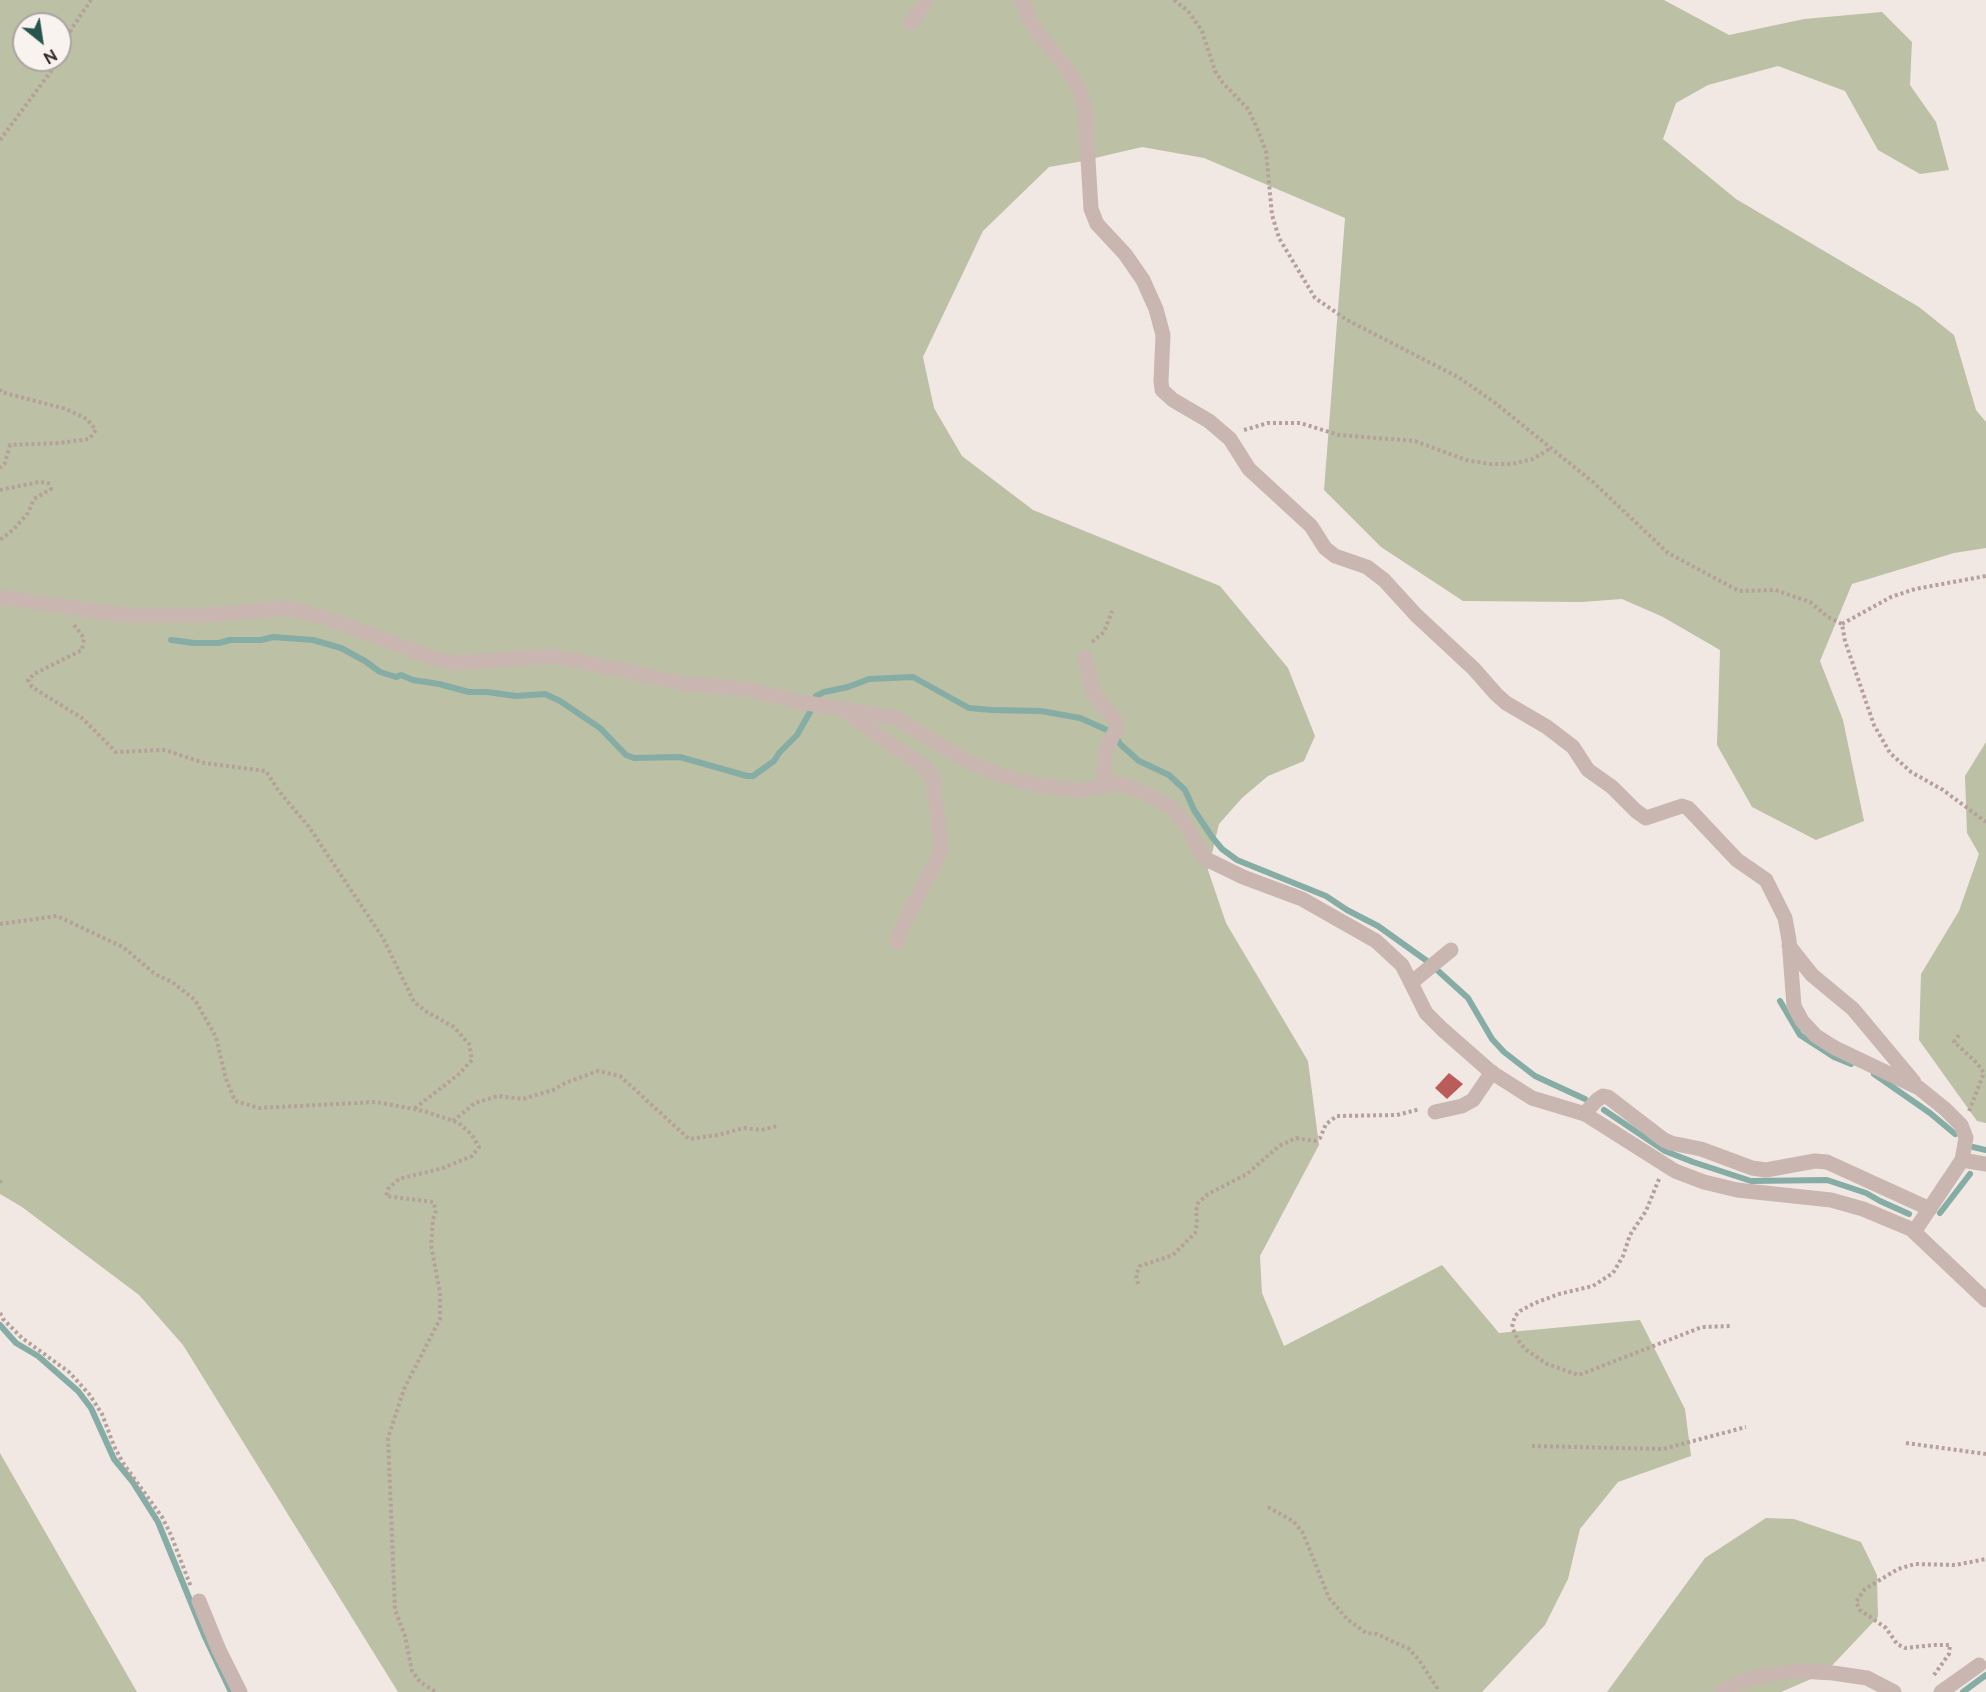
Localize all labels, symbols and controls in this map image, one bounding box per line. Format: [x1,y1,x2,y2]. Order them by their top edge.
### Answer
north arrow [12,12,72,72]
text: N [40,45,60,68]

